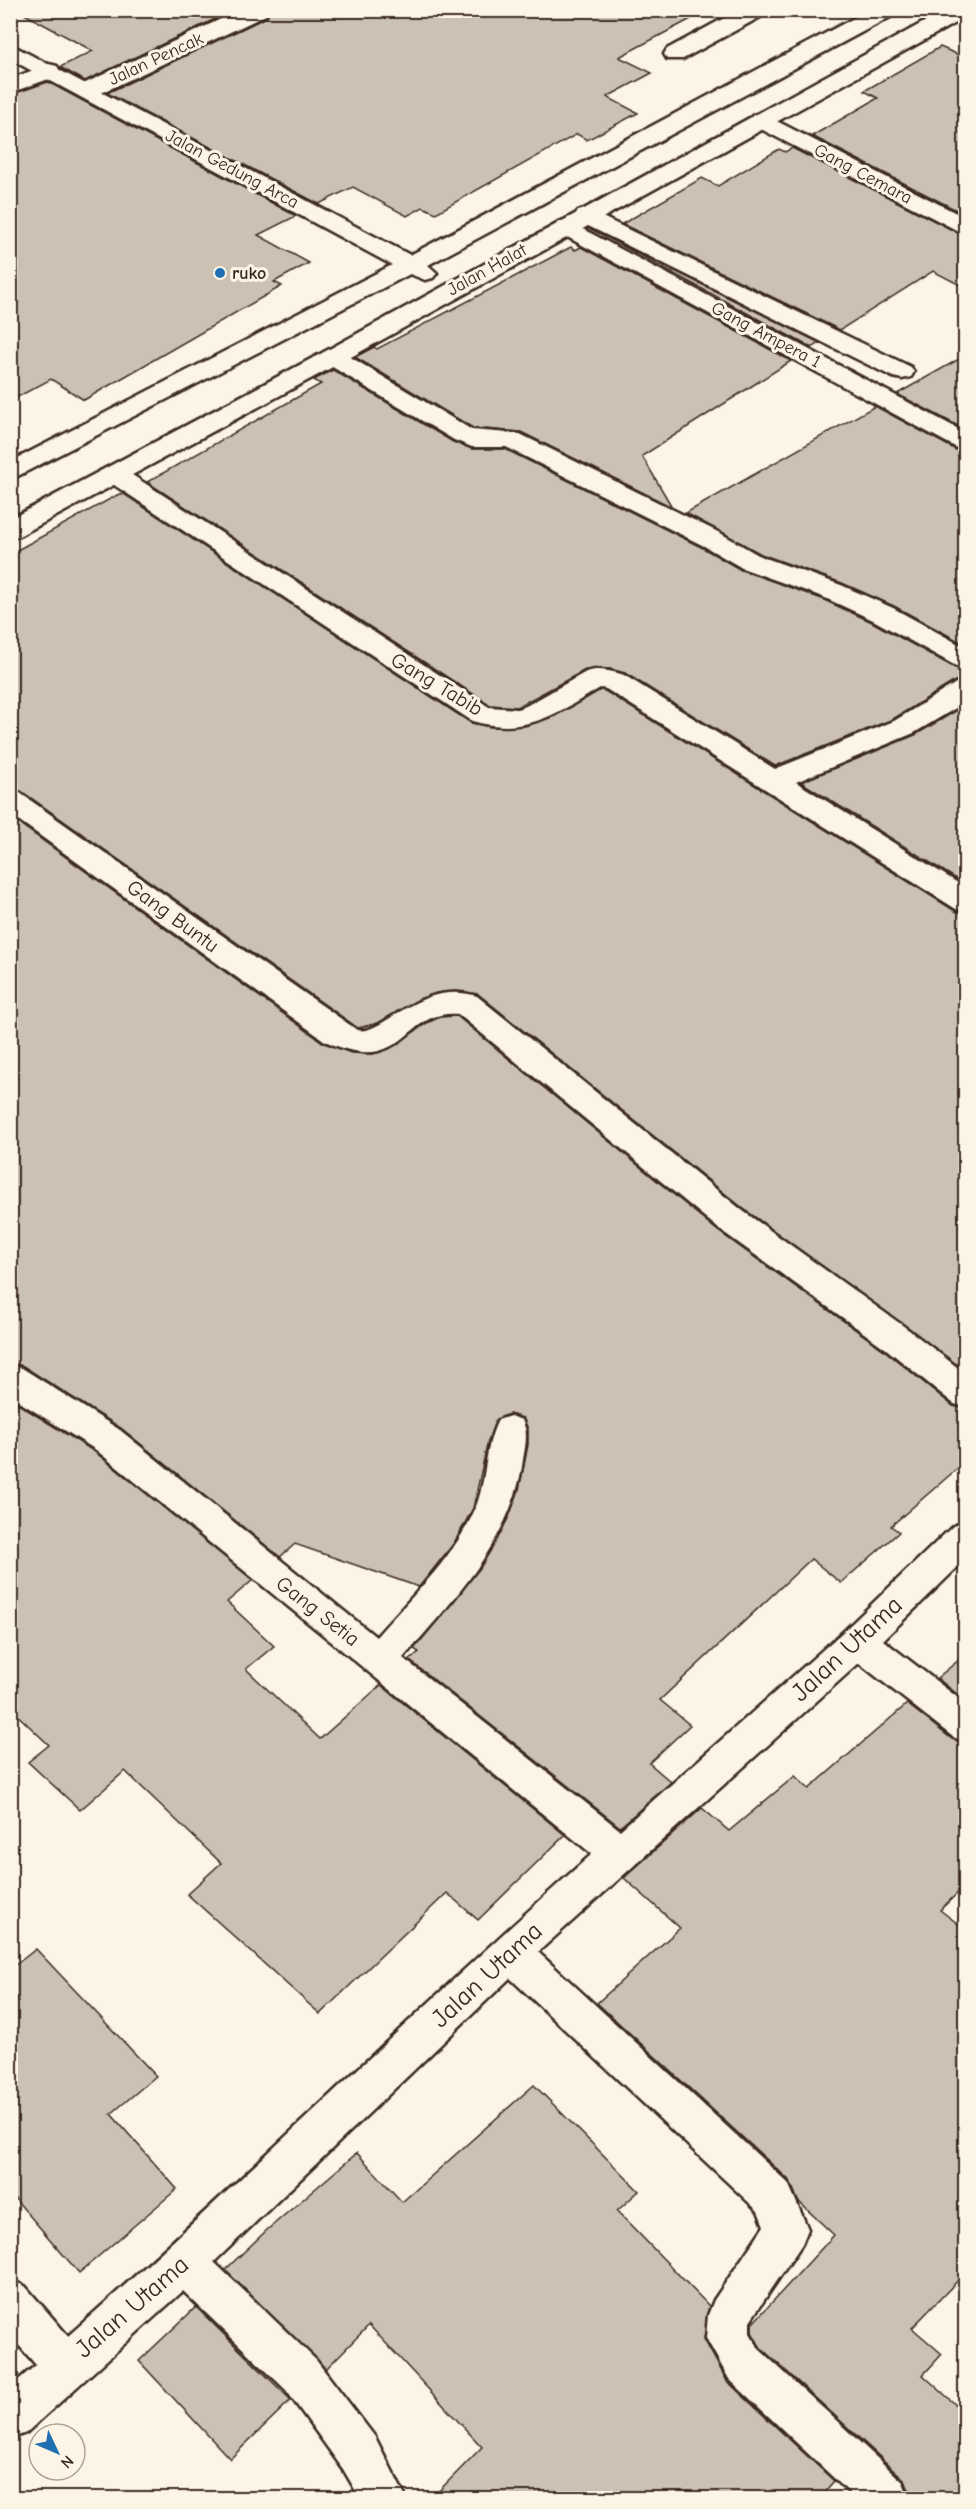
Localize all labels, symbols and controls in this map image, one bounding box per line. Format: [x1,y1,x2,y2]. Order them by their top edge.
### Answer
street label: Jalan Pencak [105,28,207,90]
street label: Jalan Gedung Arca [162,125,302,213]
street label: Gang Cemara [810,139,916,209]
street label: Jalan Halat [444,239,531,300]
place label: ruko [232,263,266,284]
marker: ruko [213,266,227,280]
street label: Gang Ampera 1 [708,297,824,373]
street label: Gang Tabib [387,647,487,721]
street label: Gang Buntu [122,875,224,957]
street label: Gang Setia [271,1571,365,1651]
street label: Jalan Utama [785,1590,909,1708]
street label: Jalan Utama [425,1916,549,2034]
street label: Jalan Utama [69,2250,195,2364]
north arrow [27,2422,87,2482]
text: N [57,2452,77,2472]

